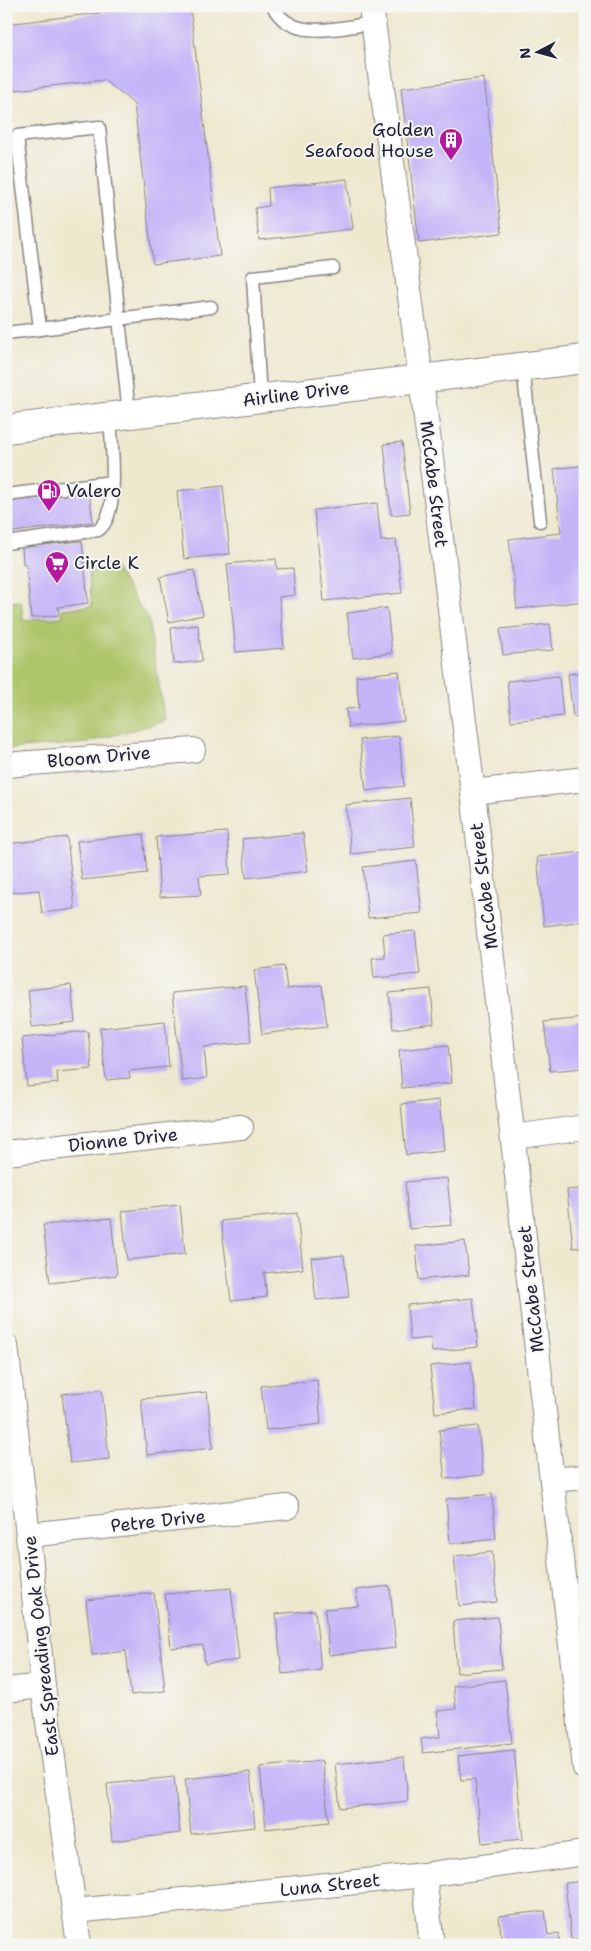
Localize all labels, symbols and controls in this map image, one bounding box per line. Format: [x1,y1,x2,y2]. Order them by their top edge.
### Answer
north arrow [514,28,564,78]
text: N [516,47,535,60]
place label: Golden Seafood House [305,118,434,163]
building icon: Golden Seafood House [438,127,464,161]
street label: Airline Drive [241,376,351,412]
street label: McCabe Street [414,419,454,549]
fuel station icon: Valero [36,478,62,512]
place label: Valero [66,479,121,503]
supermarket icon: Circle K [44,550,70,584]
place label: Circle K [74,551,140,575]
street label: Bloom Drive [46,741,152,773]
street label: McCabe Street [464,821,504,951]
street label: Dionne Drive [67,1122,179,1158]
street label: McCabe Street [512,1224,550,1354]
street label: Petre Drive [109,1504,207,1538]
street label: East Spreading Oak Drive [17,1535,65,1757]
street label: Luna Street [279,1868,381,1902]

